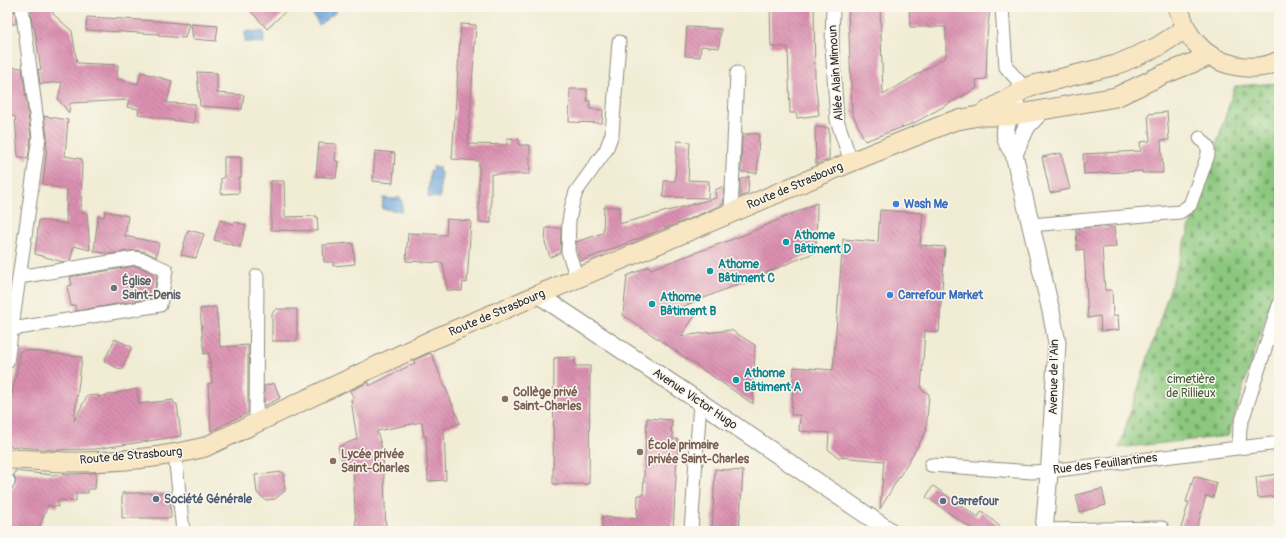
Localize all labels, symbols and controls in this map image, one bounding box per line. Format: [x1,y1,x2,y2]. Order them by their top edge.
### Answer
street label: Allée Alain Mimoun [825,24,847,122]
street label: Route de Strasbourg [745,159,845,213]
place label: Wash Me [904,197,949,212]
marker: Wash Me [891,199,901,209]
place label: Athome Bâtiment D [794,228,852,257]
marker: Athome Bâtiment D [781,237,791,247]
place label: Athome Bâtiment C [718,257,776,286]
marker: Athome Bâtiment C [705,266,715,276]
place label: Église Saint-Denis [122,273,181,303]
marker: Église Saint-Denis [109,283,119,293]
street label: Route de Strasbourg [447,286,547,340]
place label: Carrefour Market [898,288,984,303]
place label: Athome Bâtiment B [660,290,717,319]
marker: Carrefour Market [885,290,895,300]
marker: Athome Bâtiment B [647,299,657,309]
street label: Avenue de l'Ain [1046,339,1062,415]
street label: Avenue Victor Hugo [650,365,741,433]
place label: Athome Bâtiment A [744,366,802,395]
park label: cimetière de Rillieux [1166,372,1216,401]
marker: Athome Bâtiment A [731,375,741,385]
place label: Collège privé Saint-Charles [513,385,582,414]
marker: Collège privé Saint-Charles [500,394,510,404]
place label: École primaire privée Saint-Charles [648,437,750,467]
street label: Route de Strasbourg [79,444,183,468]
place label: Lycée privée Saint-Charles [341,447,410,476]
marker: École primaire privée Saint-Charles [635,447,645,457]
street label: Rue des Feuillantines [1052,450,1159,478]
marker: Lycée privée Saint-Charles [328,456,338,466]
place label: Société Générale [164,492,253,507]
marker: Société Générale [151,494,161,504]
place label: Carrefour [951,494,1000,509]
marker: Carrefour [938,496,948,506]

